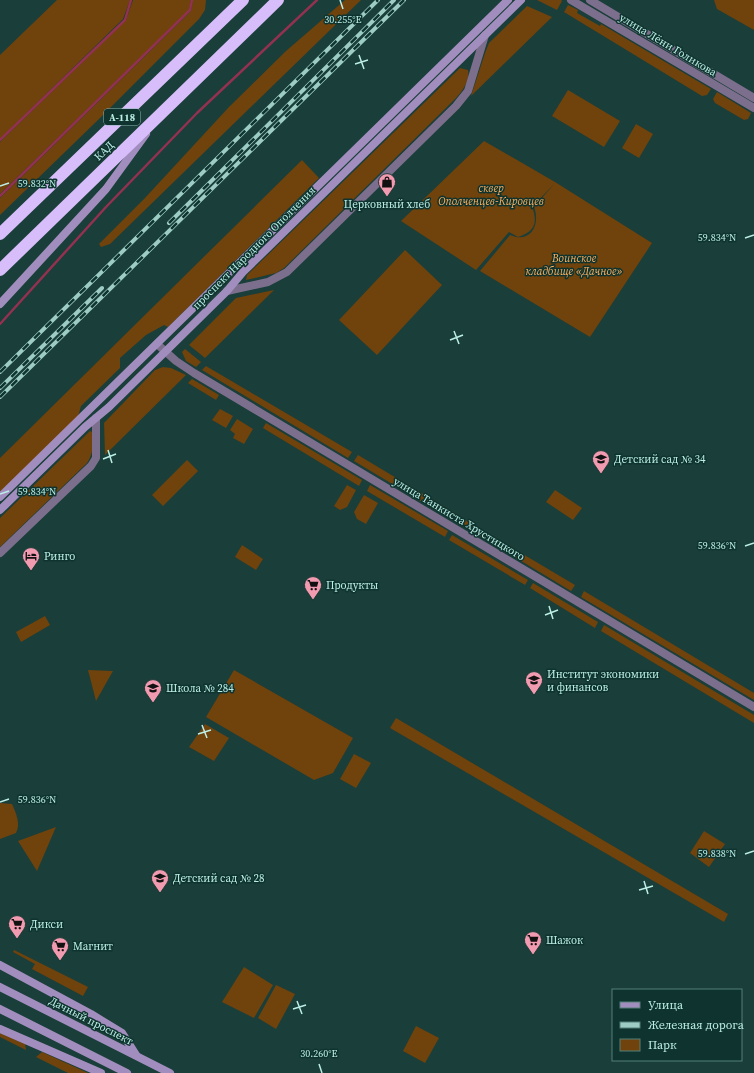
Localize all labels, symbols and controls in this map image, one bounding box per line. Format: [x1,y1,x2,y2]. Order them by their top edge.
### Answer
street label: улица Лёни Голикова [617,10,720,80]
text: 30.255°E [324,13,362,26]
road number: А-118 [104,109,140,125]
street label: КАД [91,138,117,164]
shop icon: Церковный хлеб [377,172,397,197]
text: 59.832°N [18,177,56,190]
park label: сквер Ополченцев-Кировцев [438,181,544,209]
street label: проспект Народного Ополчения [189,183,319,313]
place label: Церковный хлеб [344,197,430,212]
text: 59.834°N [698,231,736,244]
park label: Воинское кладбище «Дачное» [525,251,623,279]
school or university icon: Детский сад № 34 [591,449,611,474]
place label: Детский сад № 34 [614,452,706,467]
street label: улица Танкиста Хрустицкого [390,474,528,564]
text: 59.834°N [18,485,56,498]
text: 59.836°N [698,539,736,552]
hotel icon: Ринго [21,546,41,571]
place label: Ринго [44,549,75,564]
supermarket icon: Продукты [303,575,323,600]
place label: Продукты [326,578,378,593]
place label: Институт экономики и финансов [547,667,659,695]
school or university icon: Институт экономики и финансов [524,670,544,695]
school or university icon: Школа № 284 [143,678,163,703]
place label: Школа № 284 [166,681,234,696]
text: 59.836°N [18,793,56,806]
text: 59.838°N [698,847,736,860]
school or university icon: Детский сад № 28 [150,868,170,893]
place label: Детский сад № 28 [173,871,265,886]
supermarket icon: Дикси [7,914,27,939]
place label: Дикси [30,917,63,932]
supermarket icon: Шажок [523,930,543,955]
place label: Шажок [546,933,583,948]
supermarket icon: Магнит [50,936,70,961]
place label: Магнит [73,939,113,954]
legend [612,989,742,1061]
street label: Дачный проспект [46,993,136,1049]
text: Улица [648,997,684,1013]
text: Железная дорога [648,1017,745,1033]
text: Парк [648,1037,677,1053]
text: 30.260°E [300,1047,338,1060]

